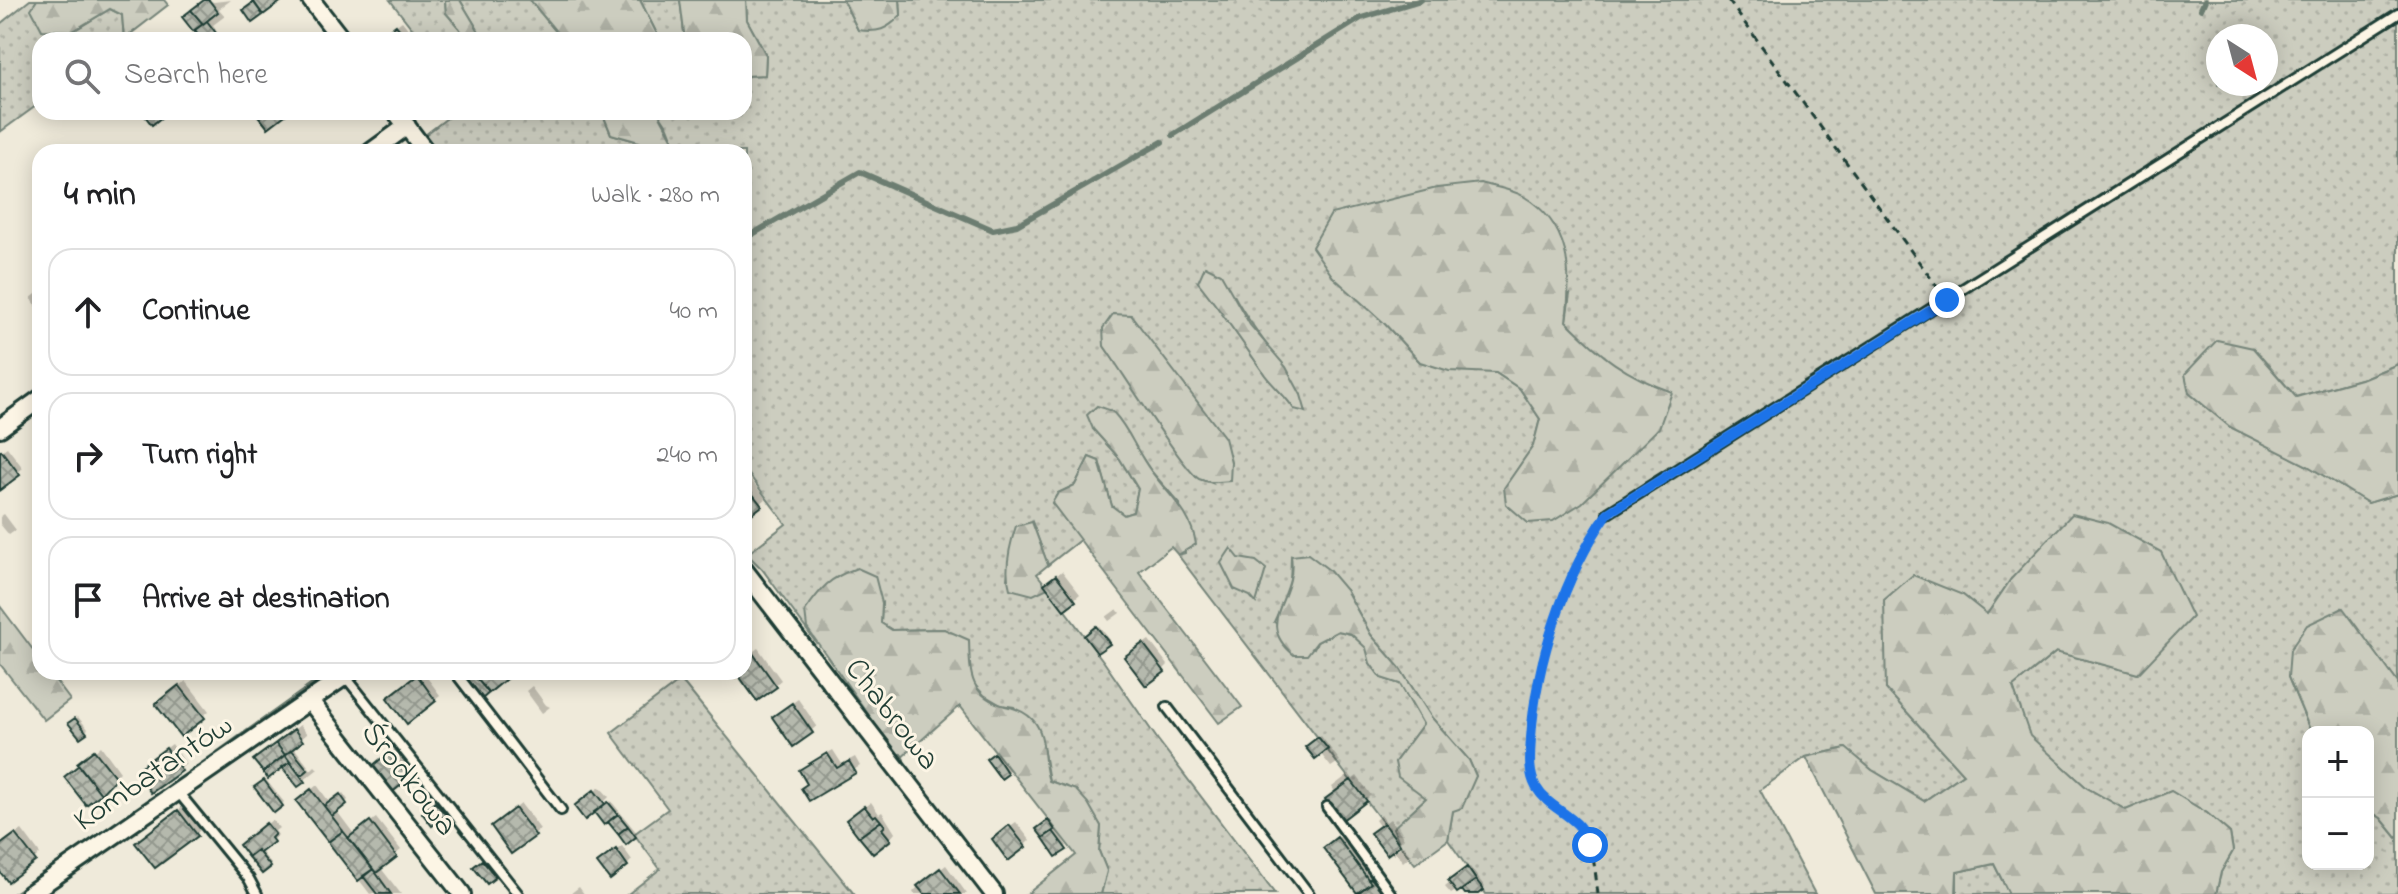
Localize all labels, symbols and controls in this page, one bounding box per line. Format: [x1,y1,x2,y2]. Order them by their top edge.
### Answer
north arrow [2206,24,2278,96]
search box [32,32,752,120]
icon: search [60,54,104,98]
text: Search here [124,54,268,98]
text: 4 min [64,171,136,221]
text: Walk · 280 m [591,177,720,215]
route end [1929,282,1965,318]
icon: ahead [66,290,110,334]
text: Continue [142,290,250,334]
text: 40 m [669,293,718,331]
icon: right [66,434,110,478]
text: Turn right [142,434,257,478]
text: 240 m [656,437,718,475]
icon: arrive [66,578,110,622]
text: Arrive at destination [142,578,390,622]
street label: Chabrowa [832,649,950,781]
street label: Kombatantów [65,703,243,845]
street label: Środkowa [348,713,468,847]
map controls [2302,726,2374,870]
button: + [2302,726,2374,798]
button: − [2302,798,2374,870]
route start [1572,827,1608,863]

